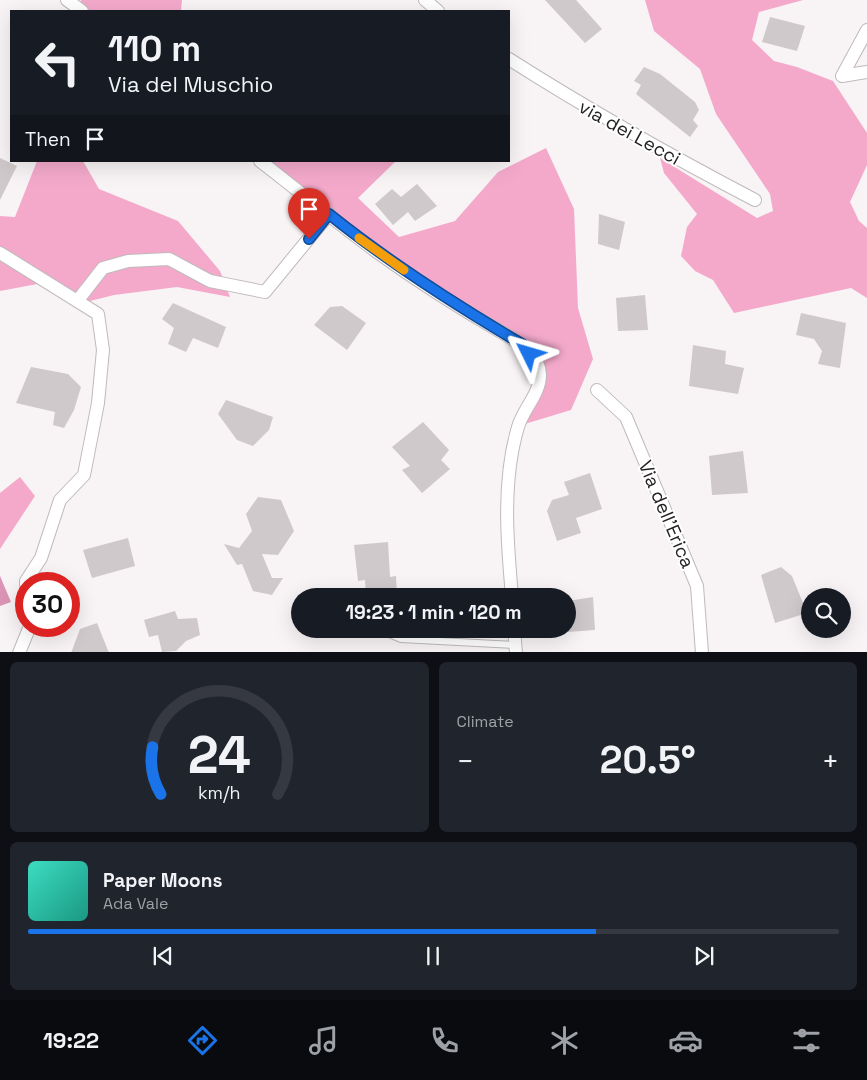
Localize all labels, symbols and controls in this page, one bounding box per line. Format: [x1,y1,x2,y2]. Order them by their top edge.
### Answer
text: 110 m [108,27,201,71]
icon: left [25,30,90,95]
text: Via del Muschio [108,70,273,98]
street label: via dei Lecci [574,94,685,171]
icon: arrive [81,125,109,153]
text: Then [25,127,71,152]
pin [288,188,330,239]
icon: arrive [295,195,323,223]
position arrow [502,327,554,379]
street label: Via dell'Erica [633,457,700,572]
speed limit sign: 30 [15,572,80,637]
map controls [801,588,851,638]
button: search [801,588,851,638]
text: 19:23 · 1 min · 120 m [345,600,522,625]
text: Climate [457,711,514,732]
text: 24 [188,722,251,788]
text: 20.5° [600,736,696,784]
text: − [457,743,474,779]
text: + [822,743,839,779]
text: km/h [198,781,241,804]
text: Paper Moons [103,868,222,893]
text: Ada Vale [103,893,168,914]
icon: previous [149,942,177,970]
icon: pause [419,942,447,970]
icon: next [690,942,718,970]
icon: directions [185,1023,220,1058]
icon: music [306,1023,341,1058]
icon: phone [427,1023,462,1058]
icon: climate [547,1023,582,1058]
icon: car [668,1023,703,1058]
icon: filters [789,1023,824,1058]
text: 19:22 [43,1026,99,1054]

